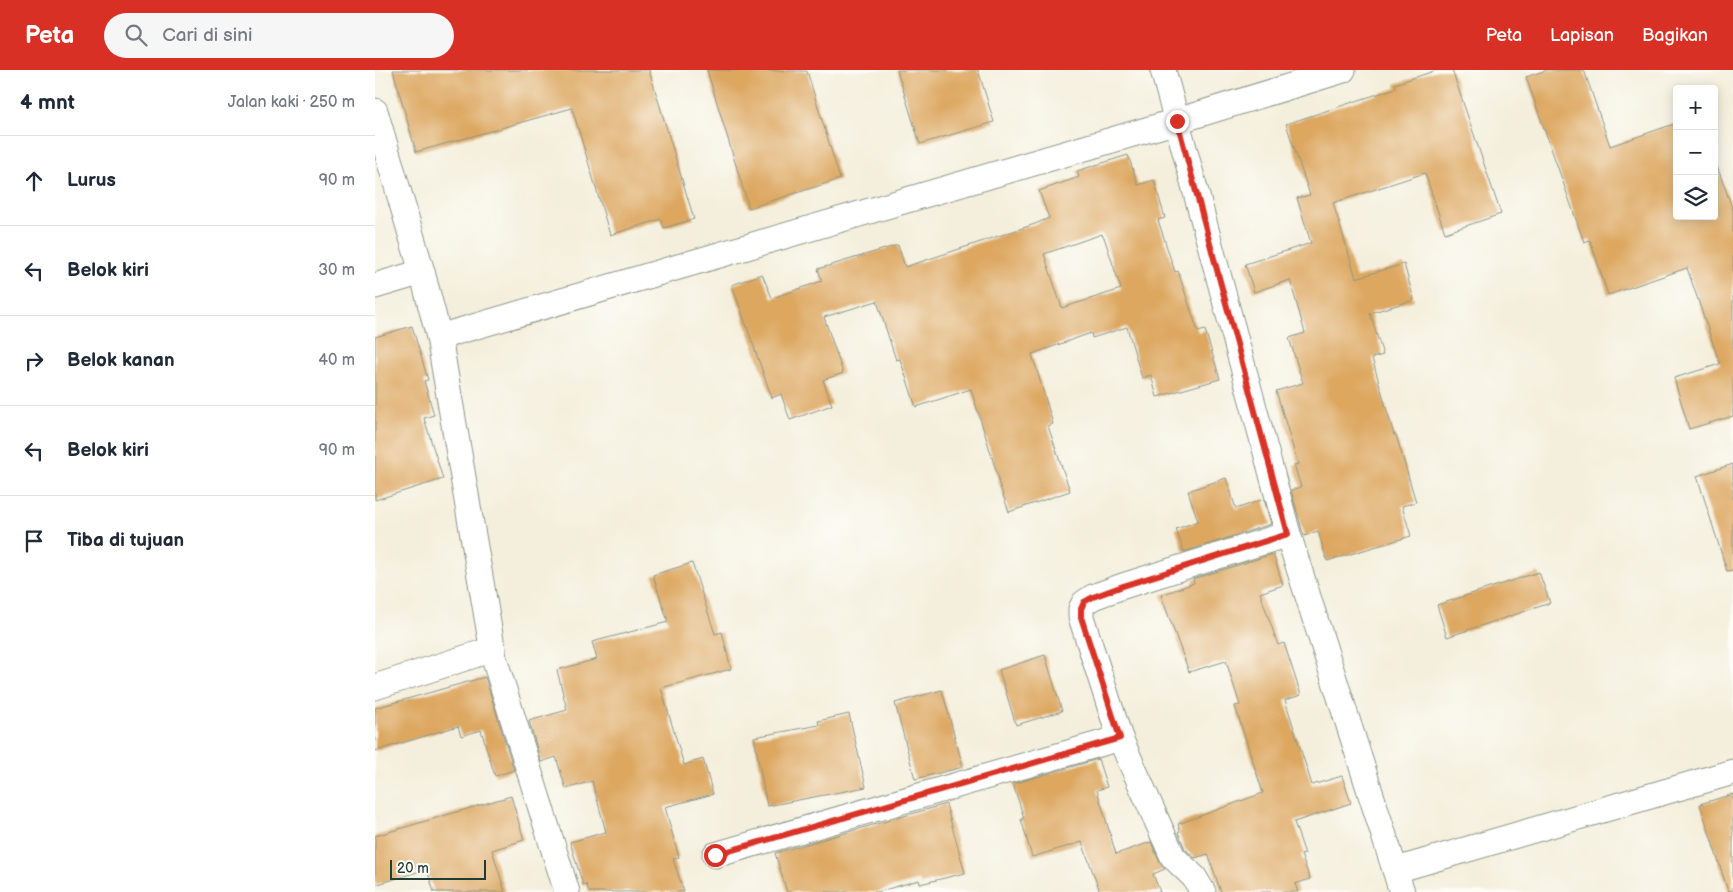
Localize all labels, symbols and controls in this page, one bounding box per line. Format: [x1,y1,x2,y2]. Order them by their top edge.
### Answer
search box [104,13,454,58]
text: Peta [25,21,74,50]
icon: search [122,21,150,49]
text: Cari di sini [162,24,252,47]
text: Peta [1486,25,1522,46]
text: Lapisan [1550,25,1614,46]
text: Bagikan [1642,25,1708,46]
map controls [1673,85,1718,220]
button: + [1673,85,1718,130]
text: 4 mnt [20,90,75,115]
text: Jalan kaki · 250 m [228,93,355,112]
route end [1166,110,1189,133]
button: − [1673,130,1718,175]
icon: ahead [20,167,48,195]
text: Lurus [67,169,116,192]
text: 90 m [319,171,355,190]
button: layers [1673,175,1718,220]
icon: left [20,257,48,285]
text: Belok kiri [67,259,149,282]
text: 30 m [318,261,355,280]
icon: right [20,347,48,375]
text: Belok kanan [67,349,175,372]
text: 40 m [318,351,355,370]
icon: left [20,437,48,465]
text: Belok kiri [67,439,149,462]
text: 90 m [319,441,355,460]
icon: arrive [20,527,48,555]
text: Tiba di tujuan [67,529,184,552]
route start [704,844,727,867]
scale bar [390,857,486,880]
text: 20 m [397,860,429,877]

